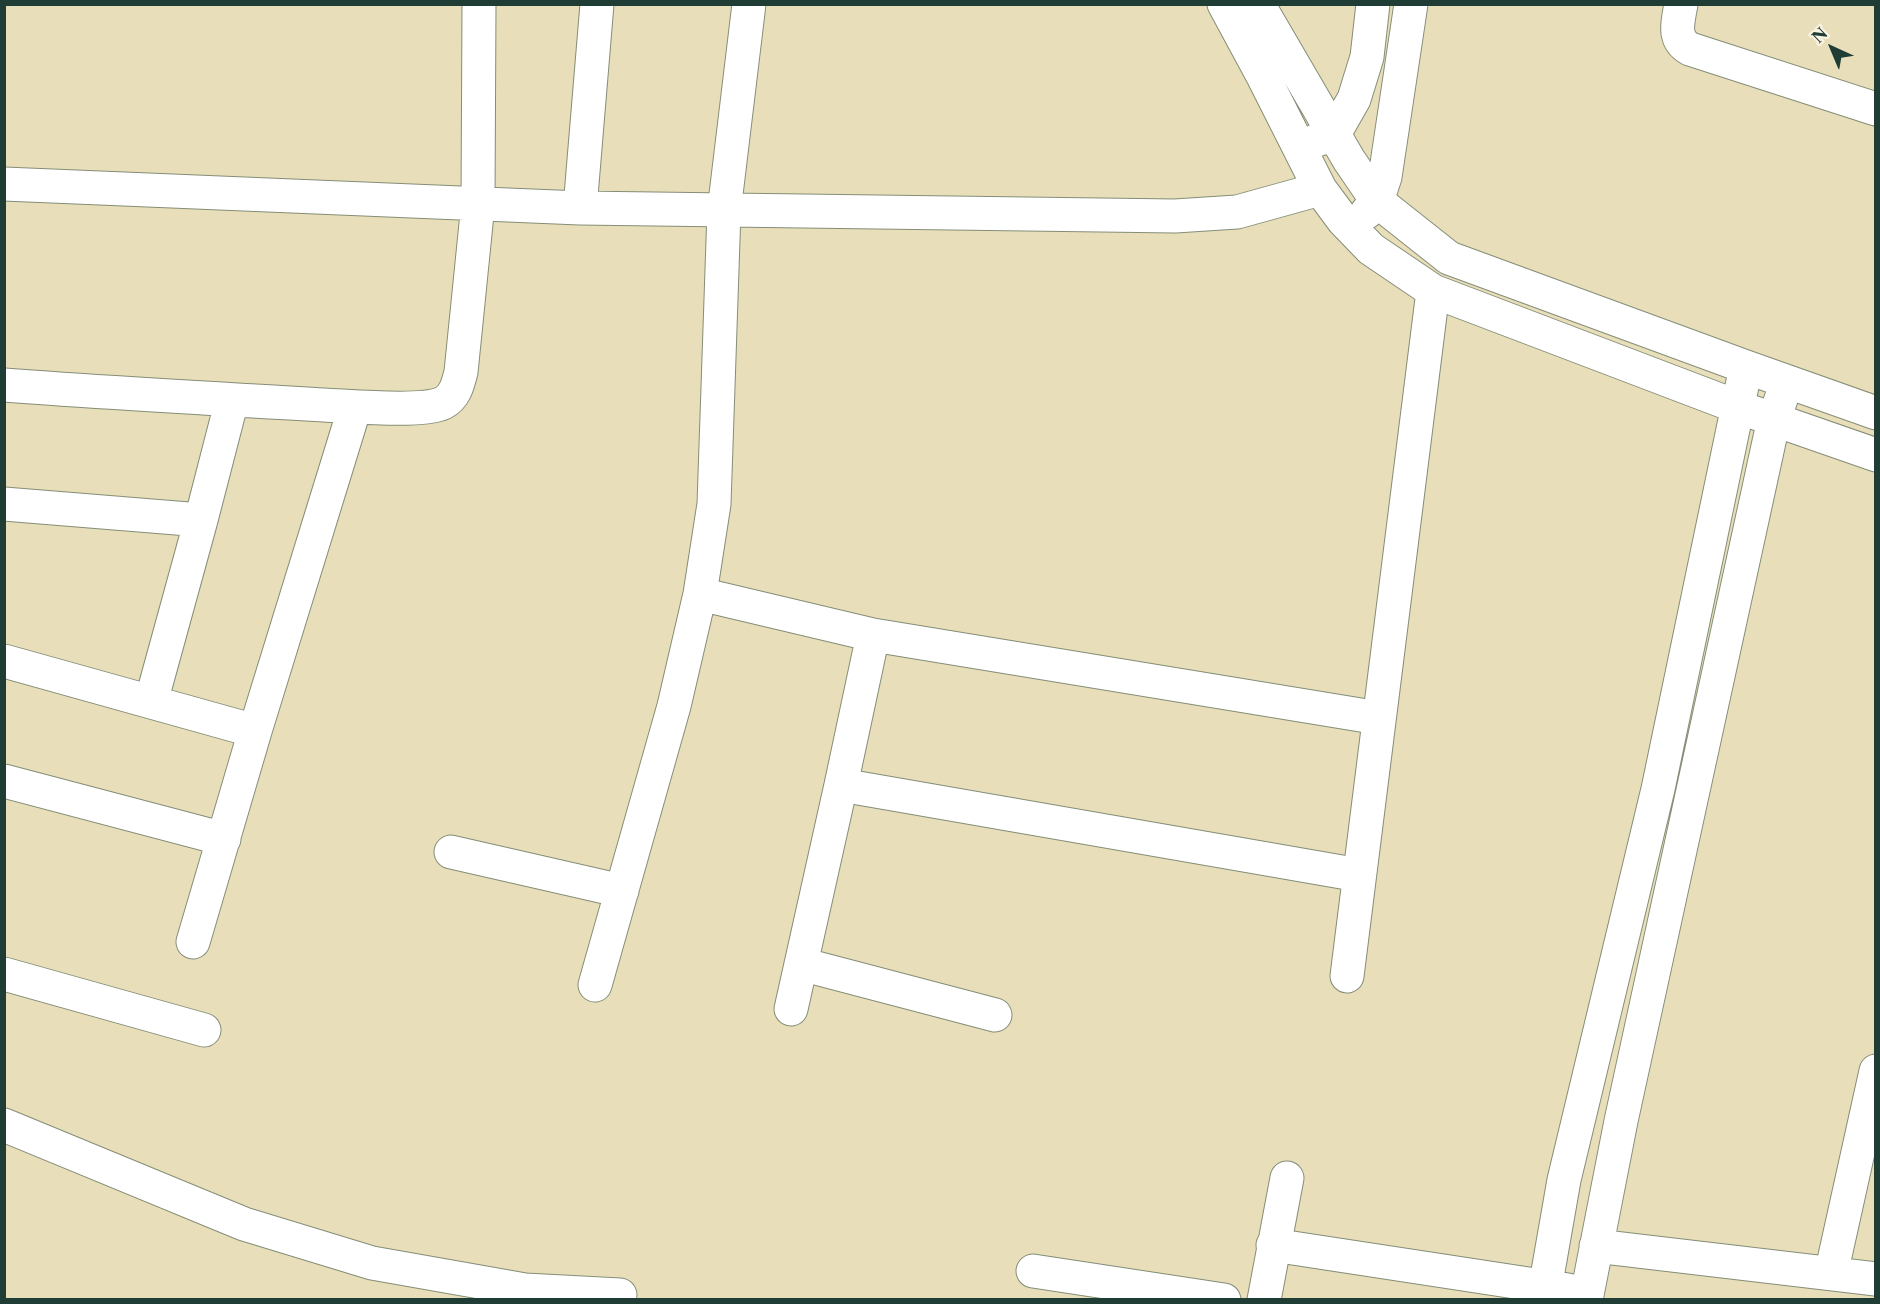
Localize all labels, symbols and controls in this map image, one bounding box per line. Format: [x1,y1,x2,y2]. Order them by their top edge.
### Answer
north arrow [1802,18,1862,78]
text: N [1808,23,1831,47]

